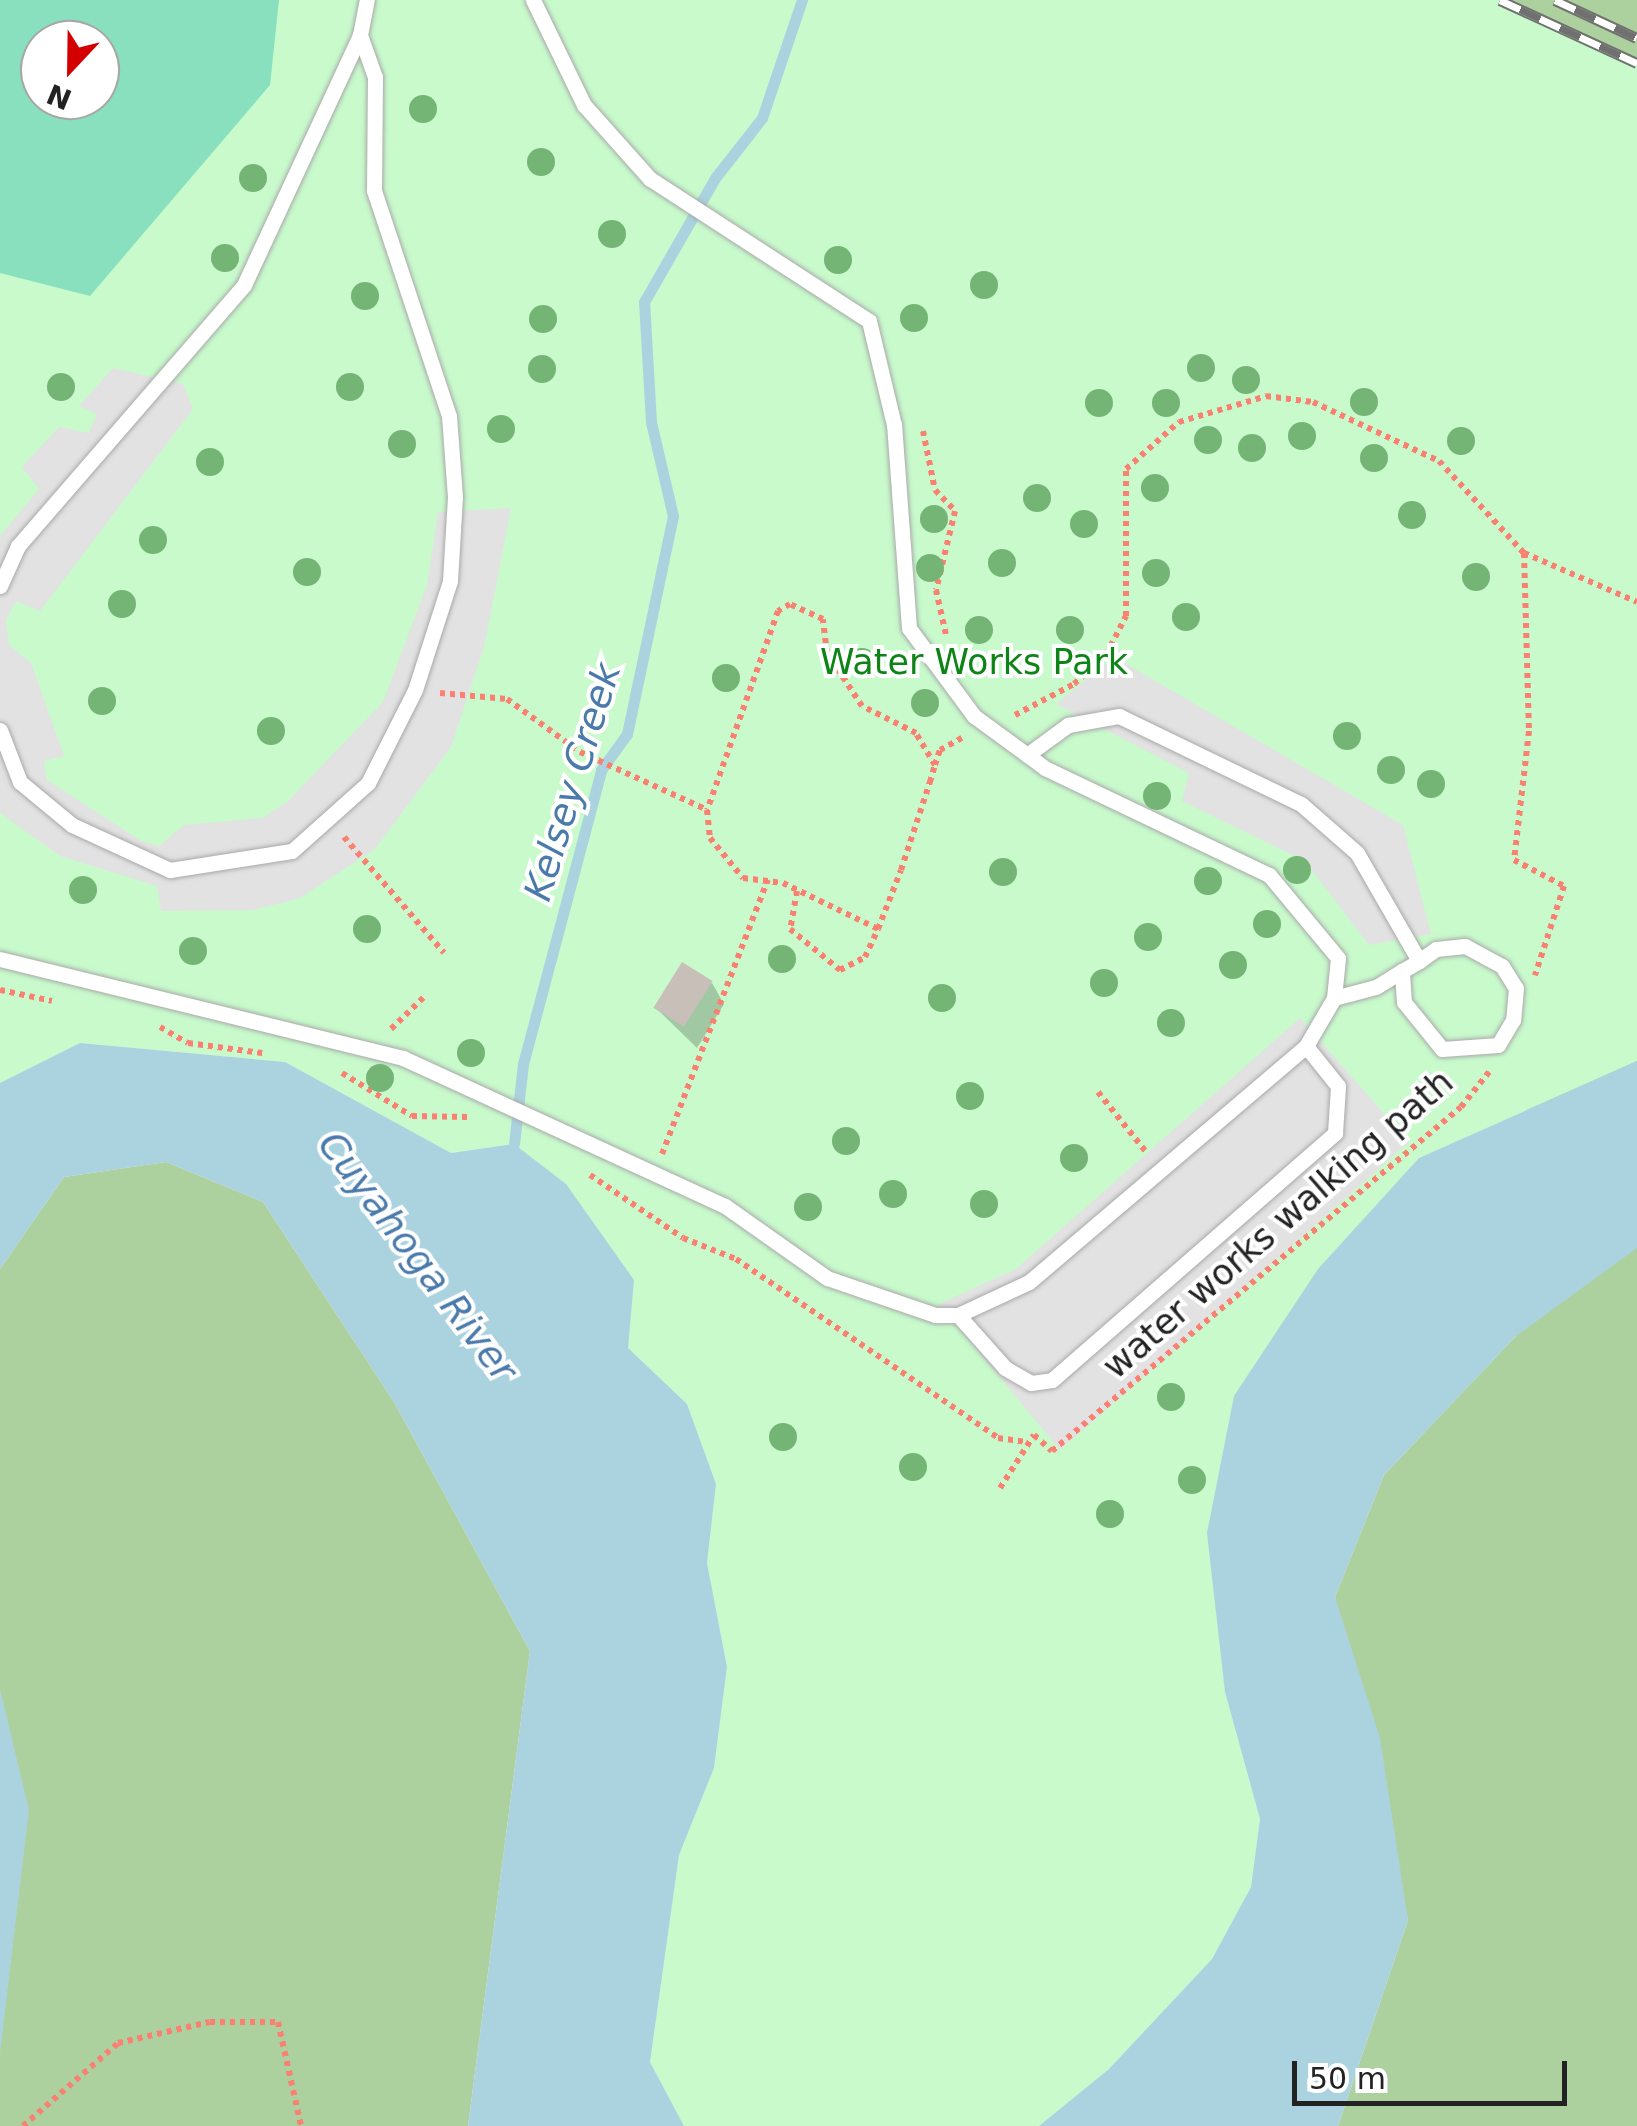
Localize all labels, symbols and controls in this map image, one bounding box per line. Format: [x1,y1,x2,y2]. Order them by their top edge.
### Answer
north arrow [20,20,120,120]
text: N [42,77,76,116]
park label: Water Works Park [820,641,1128,683]
water label: Kelsey Creek [515,658,631,906]
street label: water works walking path [1094,1061,1462,1387]
water label: Cuyahoga River [308,1123,526,1391]
scale bar [1297,2041,1572,2103]
text: 50 m [1309,2061,1386,2096]

